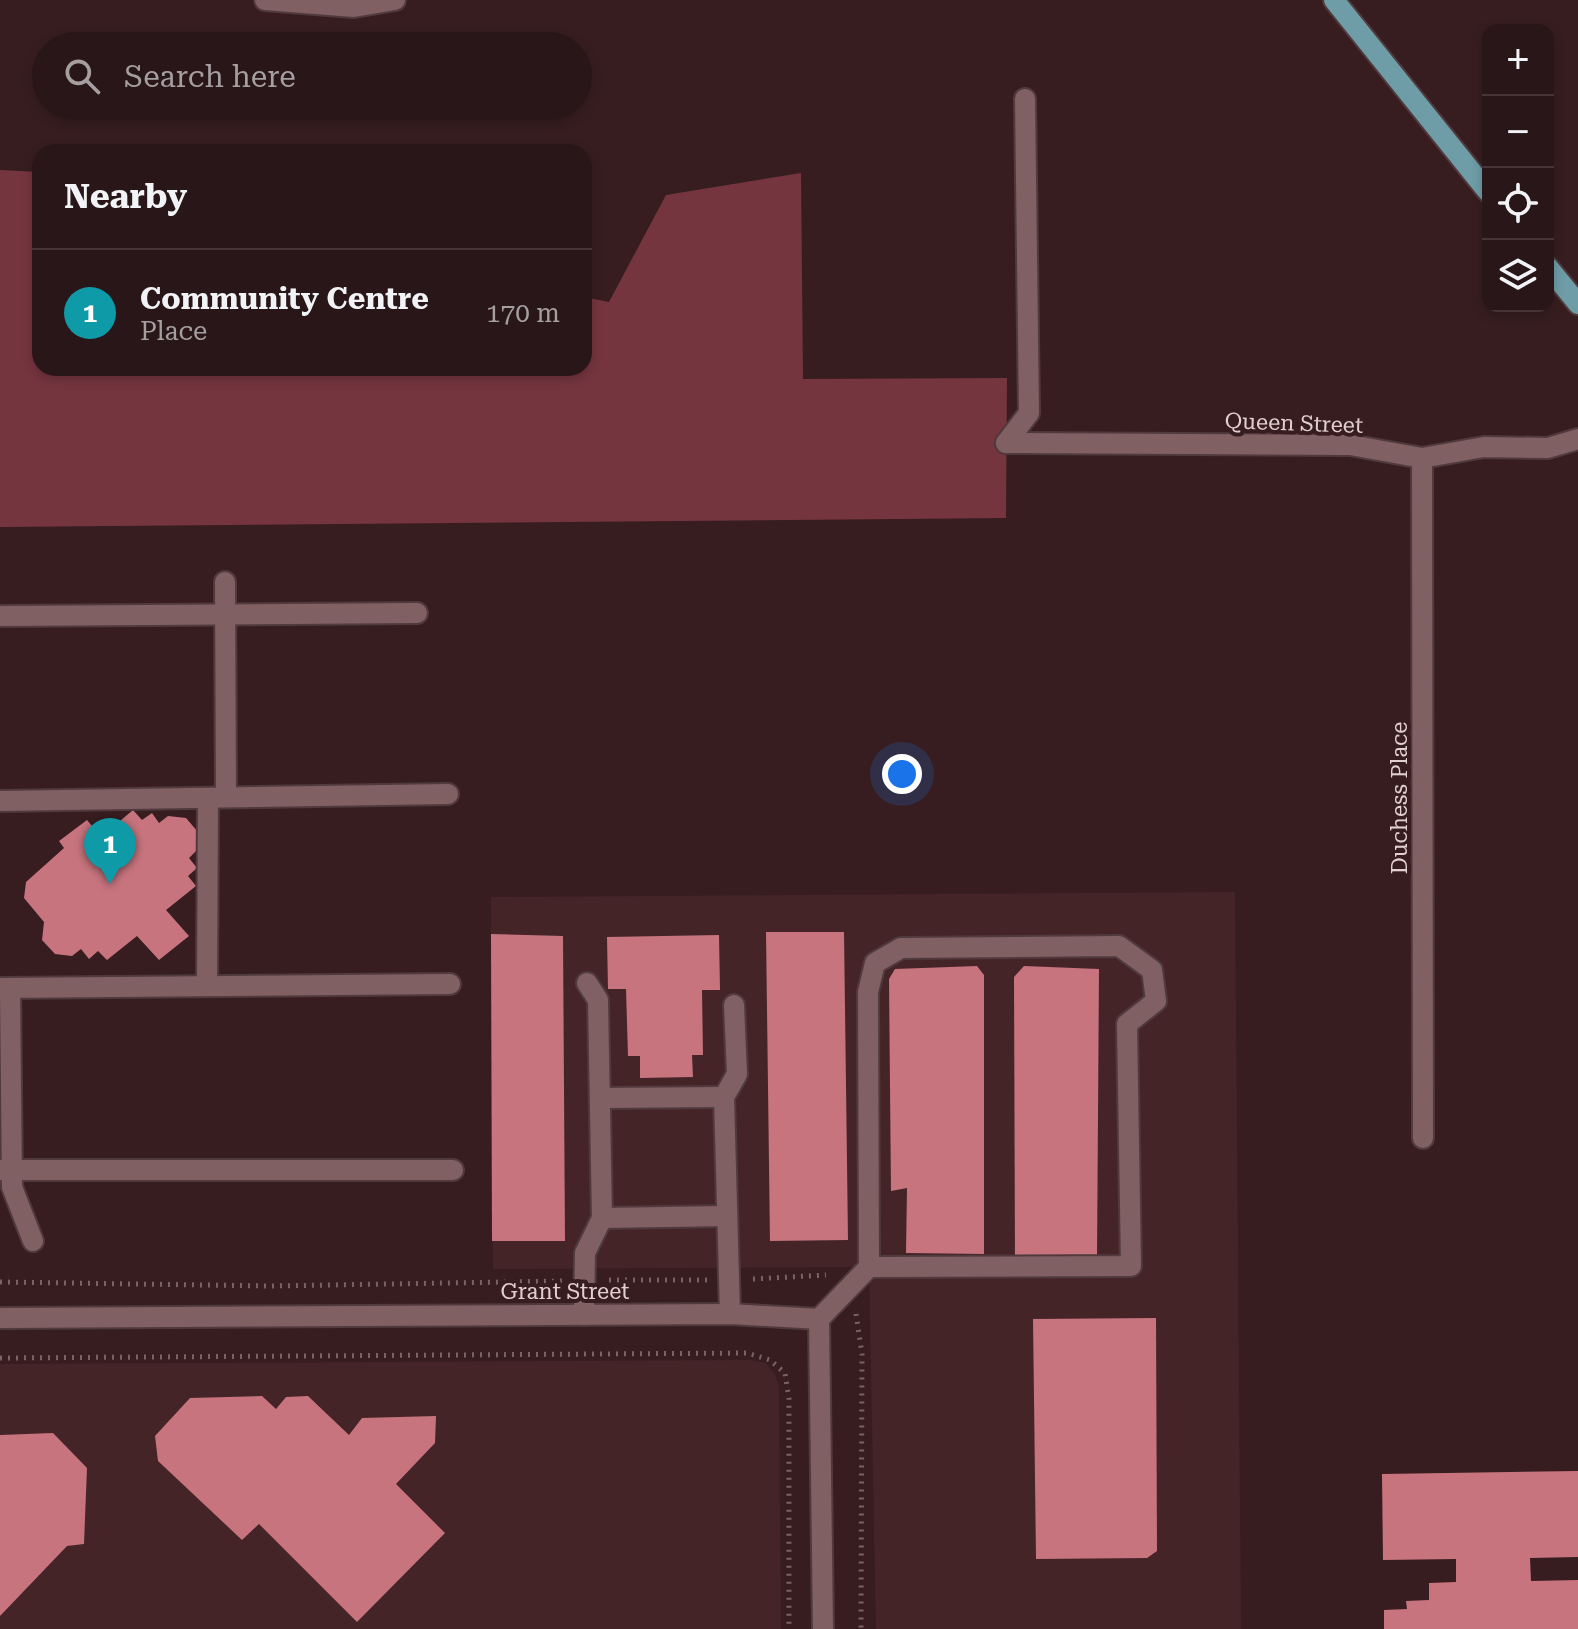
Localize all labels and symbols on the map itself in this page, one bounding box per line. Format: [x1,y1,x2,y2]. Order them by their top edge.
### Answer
street label: Queen Street [1224,408,1364,438]
street label: Duchess Place [1387,722,1412,874]
your location [882,754,922,794]
pin: 1 [84,818,136,884]
street label: Grant Street [500,1279,630,1304]

